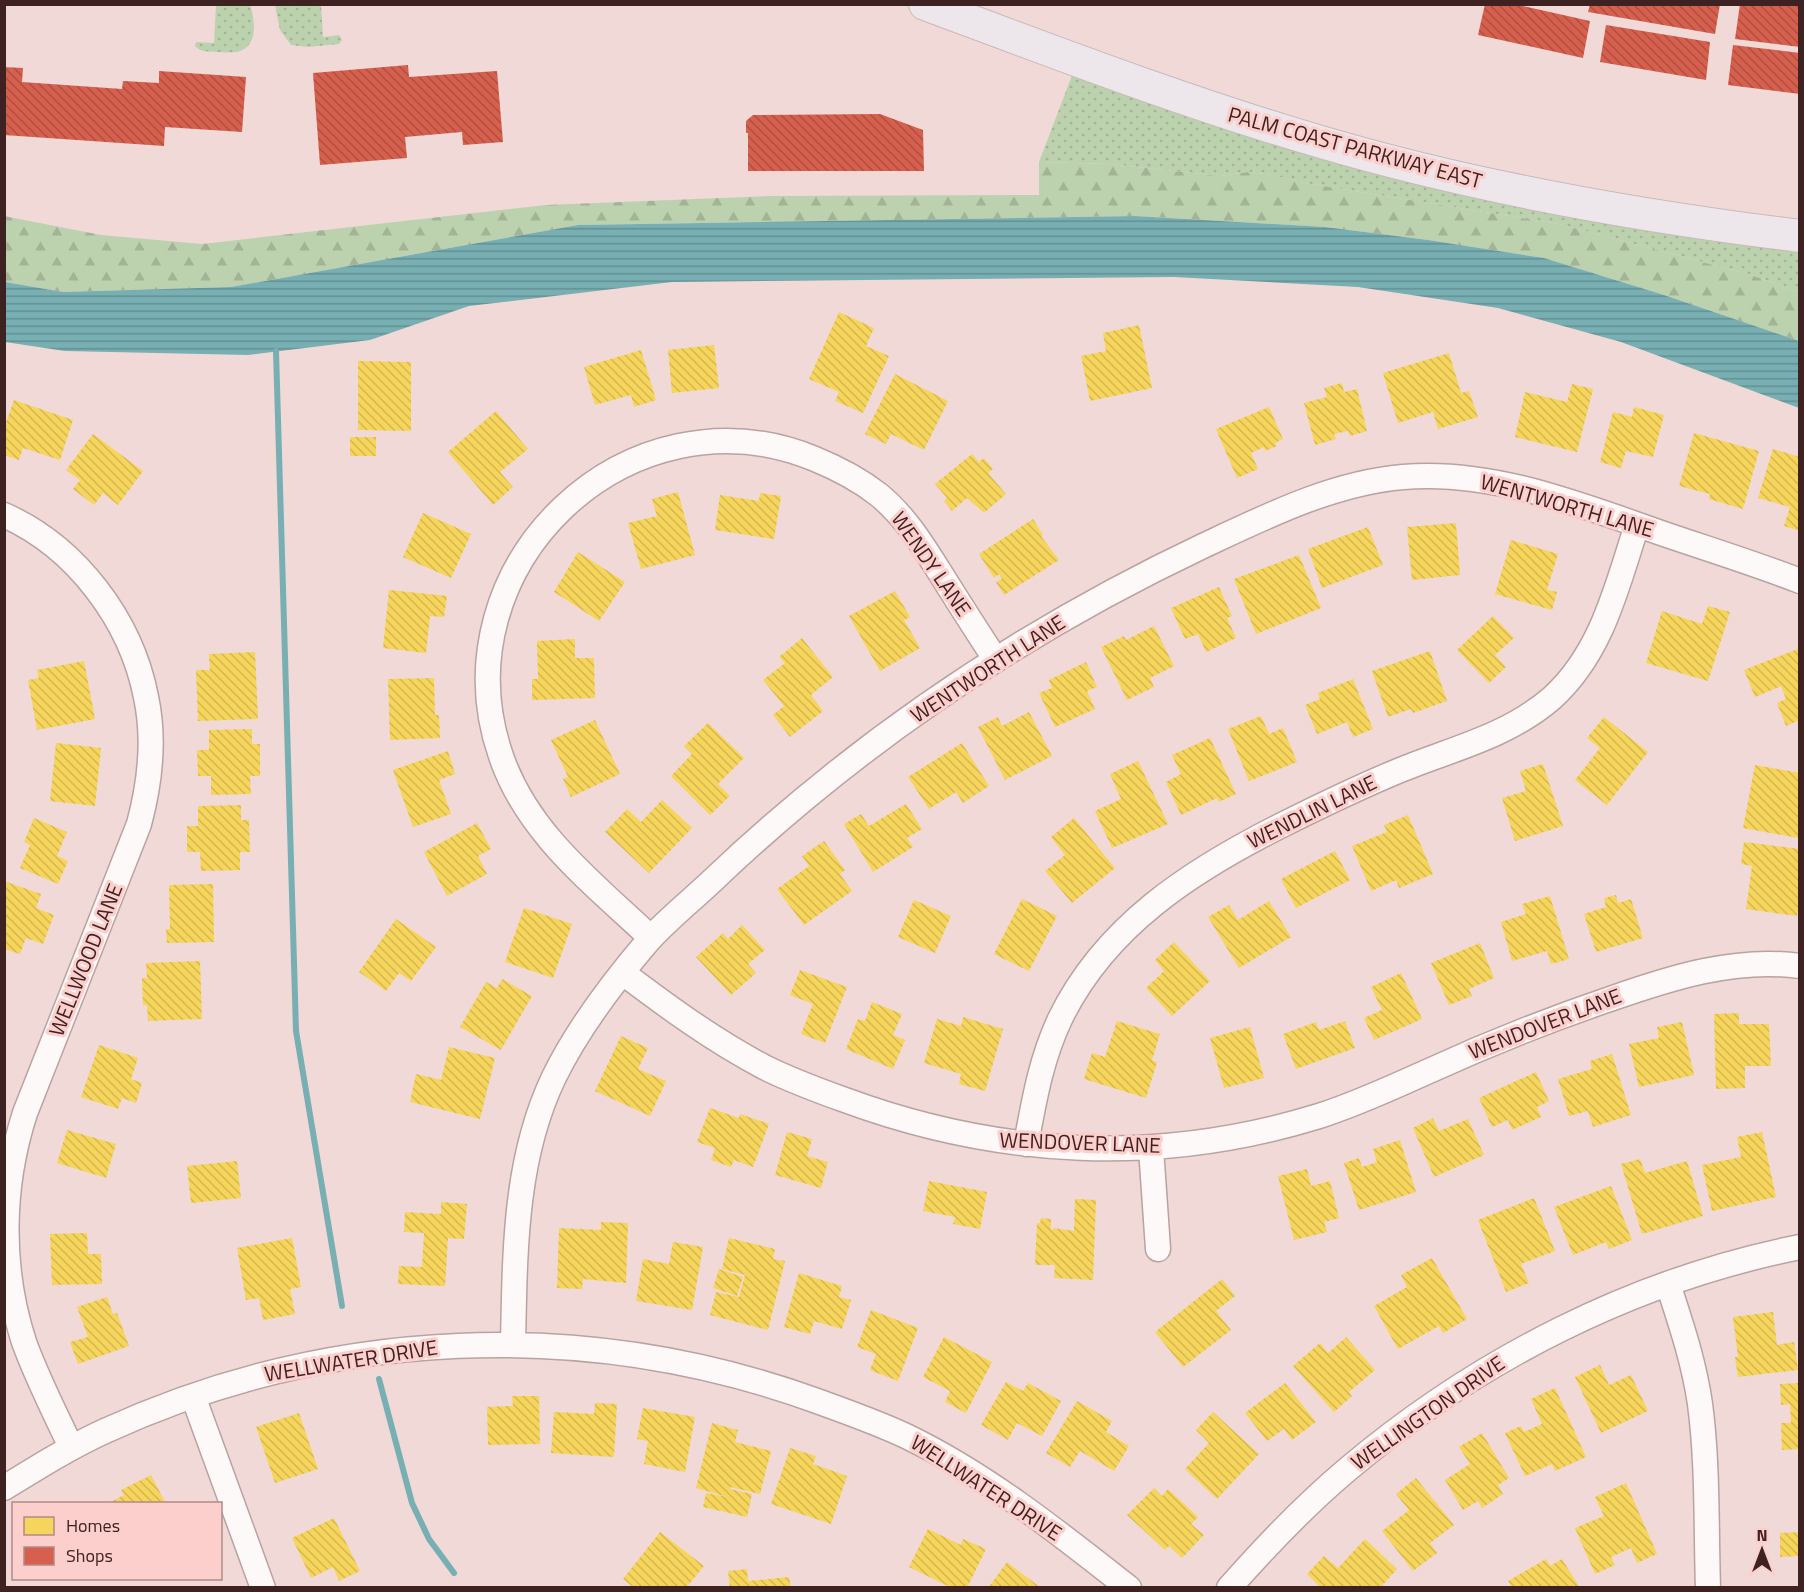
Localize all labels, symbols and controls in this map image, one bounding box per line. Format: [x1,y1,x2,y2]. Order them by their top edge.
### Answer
street label: PALM COAST PARKWAY EAST [1225,98,1486,196]
street label: WENTWORTH LANE [1477,465,1658,545]
street label: WENDY LANE [884,504,980,622]
street label: WENTWORTH LANE [904,606,1071,730]
street label: WENDLIN LANE [1241,766,1382,856]
street label: WELLWOOD LANE [40,878,130,1041]
street label: WENDOVER LANE [1464,979,1626,1067]
street label: WENDOVER LANE [999,1123,1161,1161]
street label: WELLWATER DRIVE [262,1331,440,1389]
street label: WELLINGTON DRIVE [1344,1347,1511,1477]
street label: WELLWATER DRIVE [905,1426,1069,1548]
legend [12,1502,222,1580]
text: Homes [66,1512,120,1539]
north arrow [1732,1520,1792,1580]
text: N [1756,1523,1768,1547]
text: Shops [66,1542,113,1569]

